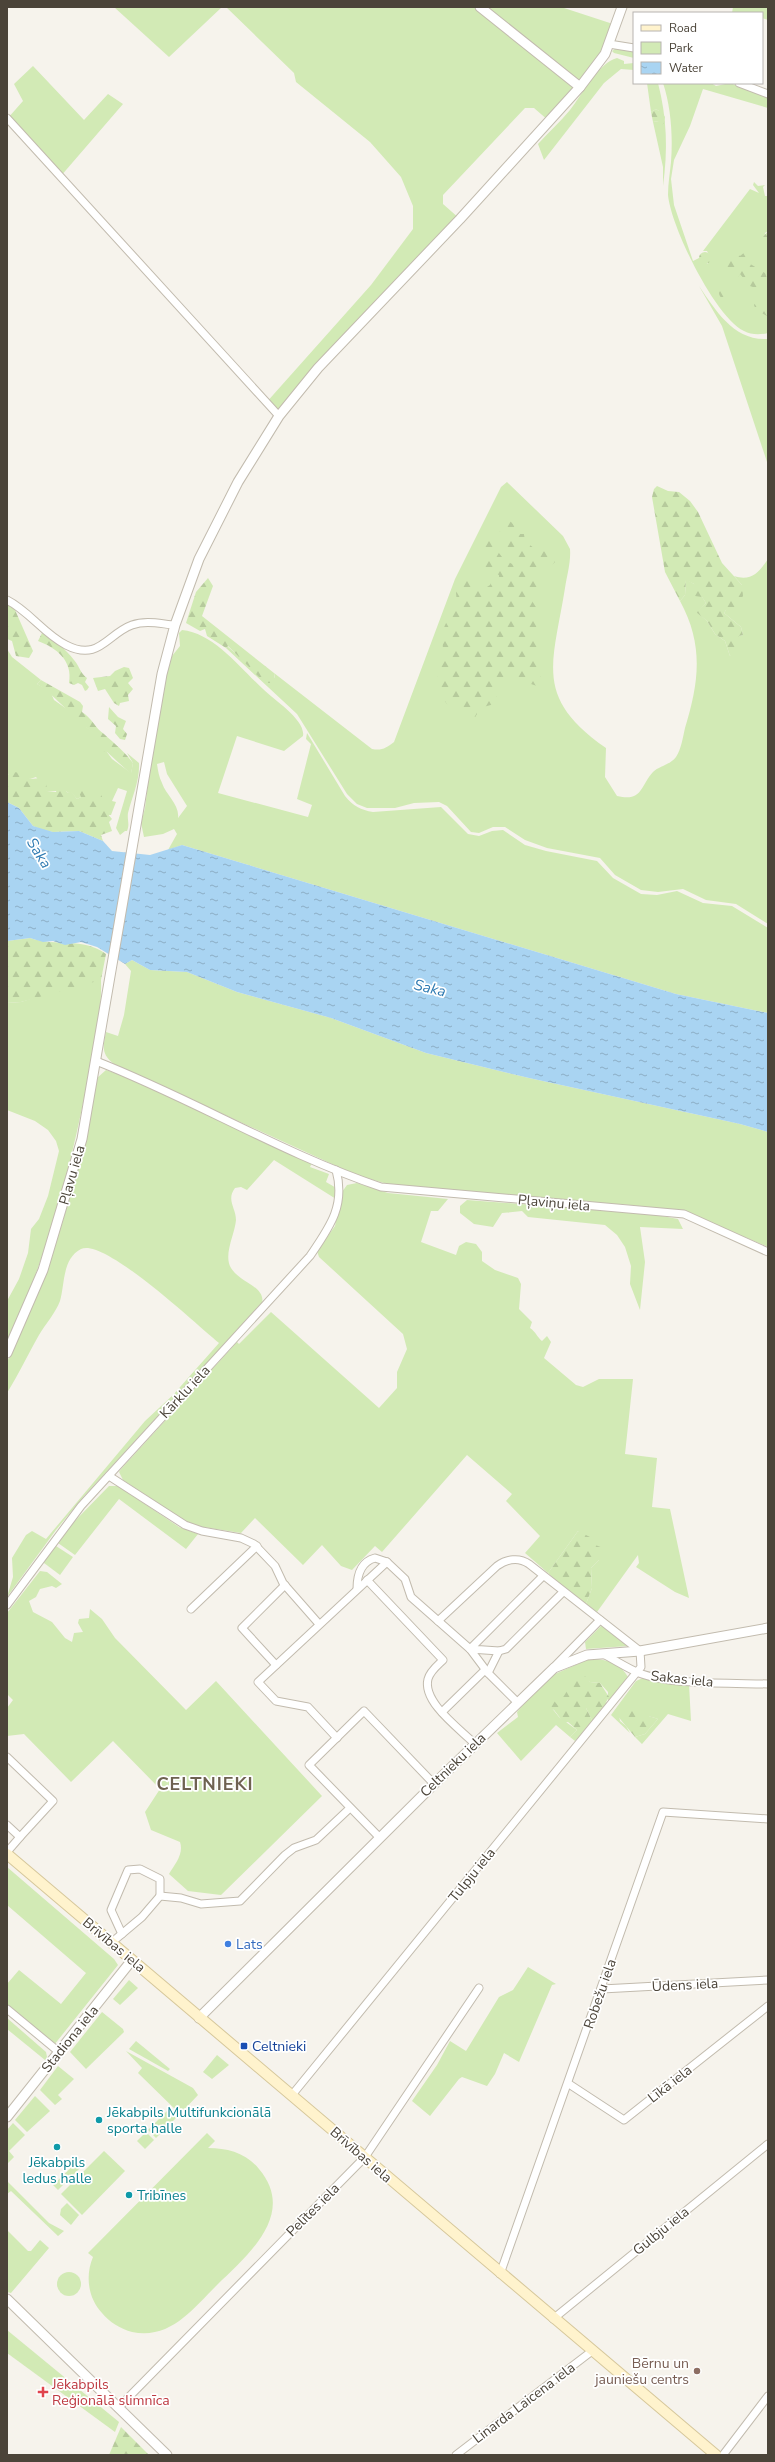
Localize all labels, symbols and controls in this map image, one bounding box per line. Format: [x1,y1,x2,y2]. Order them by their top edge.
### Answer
legend [633,12,763,84]
text: Road [669,20,697,36]
text: Park [669,40,694,56]
text: Water [669,60,703,76]
water label: Saka [22,834,56,872]
water label: Saka [412,974,448,1002]
street label: Pļavu iela [54,1143,90,1207]
street label: Pļaviņu iela [517,1190,591,1216]
street label: Kārklu iela [156,1361,214,1423]
street label: Sakas iela [650,1666,714,1692]
street label: Celtnieku iela [416,1729,490,1801]
district label: CELTNIEKI [156,1772,254,1796]
street label: Tulpju iela [444,1844,500,1906]
street label: Brīvības iela [79,1913,149,1977]
place label: Lats [236,1935,263,1954]
marker: Lats [223,1939,233,1949]
street label: Robežu iela [579,1957,621,2031]
street label: Ūdens iela [651,1974,719,1996]
street label: Stadiona iela [37,2001,103,2077]
place label: Celtnieki [252,2037,306,2056]
marker: Celtnieki [239,2041,249,2051]
street label: Līkā iela [644,2061,696,2107]
place label: Jēkabpils Multifunkcionālā sporta halle [106,2103,271,2138]
marker: Jēkabpils Multifunkcionālā sporta halle [94,2115,104,2125]
street label: Brīvības iela [326,2123,396,2187]
marker: Jēkabpils ledus halle [52,2142,62,2152]
place label: Jēkabpils ledus halle [23,2153,91,2188]
street label: Pelītes iela [282,2179,344,2241]
place label: Tribīnes [137,2186,186,2205]
marker: Tribīnes [124,2190,134,2200]
street label: Gulbju iela [629,2202,693,2260]
place label: Bērnu un jauniešu centrs [594,2354,689,2389]
street label: Linarda Laicena iela [469,2358,579,2448]
marker: Bērnu un jauniešu centrs [692,2366,702,2376]
place label: Jēkabpils Reģionālā slimnīca [51,2375,170,2410]
marker: Jēkabpils Reģionālā slimnīca [37,2386,49,2398]

